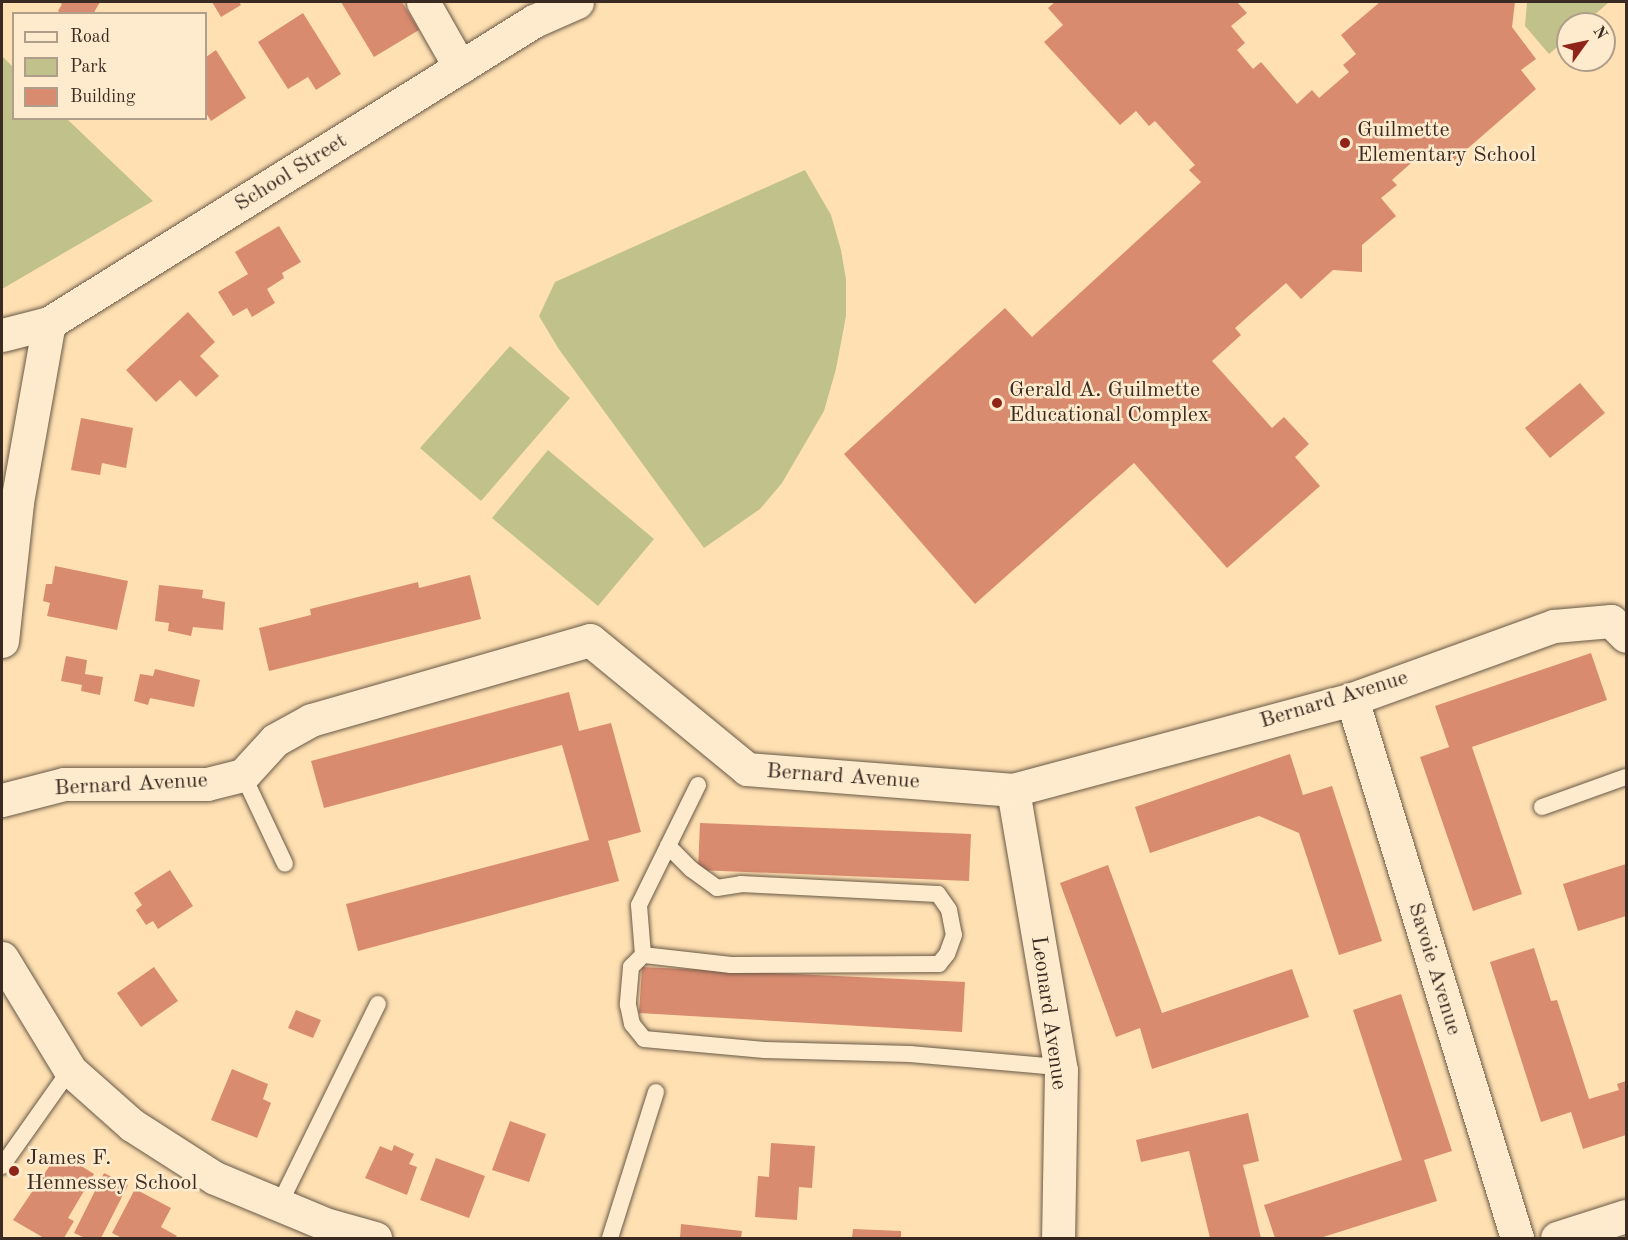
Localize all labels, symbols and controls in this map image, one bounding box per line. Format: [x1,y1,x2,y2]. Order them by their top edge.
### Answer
legend [12,12,207,120]
north arrow [1556,12,1616,72]
text: N [1589,24,1609,43]
text: Road [70,28,110,46]
text: Park [70,58,107,76]
text: Building [70,88,135,106]
place label: Guilmette Elementary School [1357,117,1536,168]
street label: School Street [230,128,352,218]
marker: Guilmette Elementary School [1338,136,1352,150]
place label: Gerald A. Guilmette Educational Complex [1009,377,1209,428]
marker: Gerald A. Guilmette Educational Complex [990,396,1004,410]
street label: Bernard Avenue [1257,665,1411,735]
street label: Bernard Avenue [765,758,921,796]
street label: Bernard Avenue [54,768,208,802]
street label: Savoie Avenue [1401,899,1467,1039]
street label: Leonard Avenue [1024,934,1072,1092]
place label: James F. Hennessey School [26,1145,197,1196]
marker: James F. Hennessey School [7,1164,21,1178]

